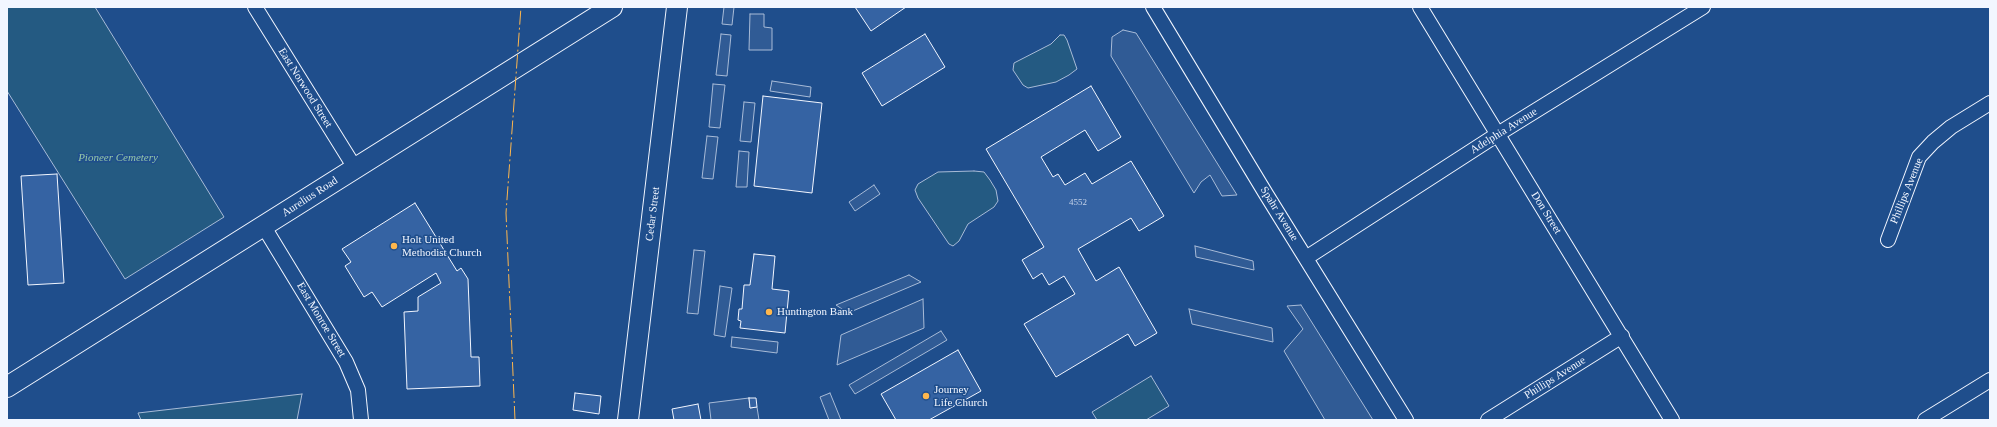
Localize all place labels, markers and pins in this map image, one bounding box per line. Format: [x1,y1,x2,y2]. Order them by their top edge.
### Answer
place label: Holt United Methodist Church [402,233,482,259]
marker: Holt United Methodist Church [389,241,399,251]
place label: Huntington Bank [777,305,853,319]
marker: Huntington Bank [764,307,774,317]
place label: Journey Life Church [934,383,987,409]
marker: Journey Life Church [921,391,931,401]

